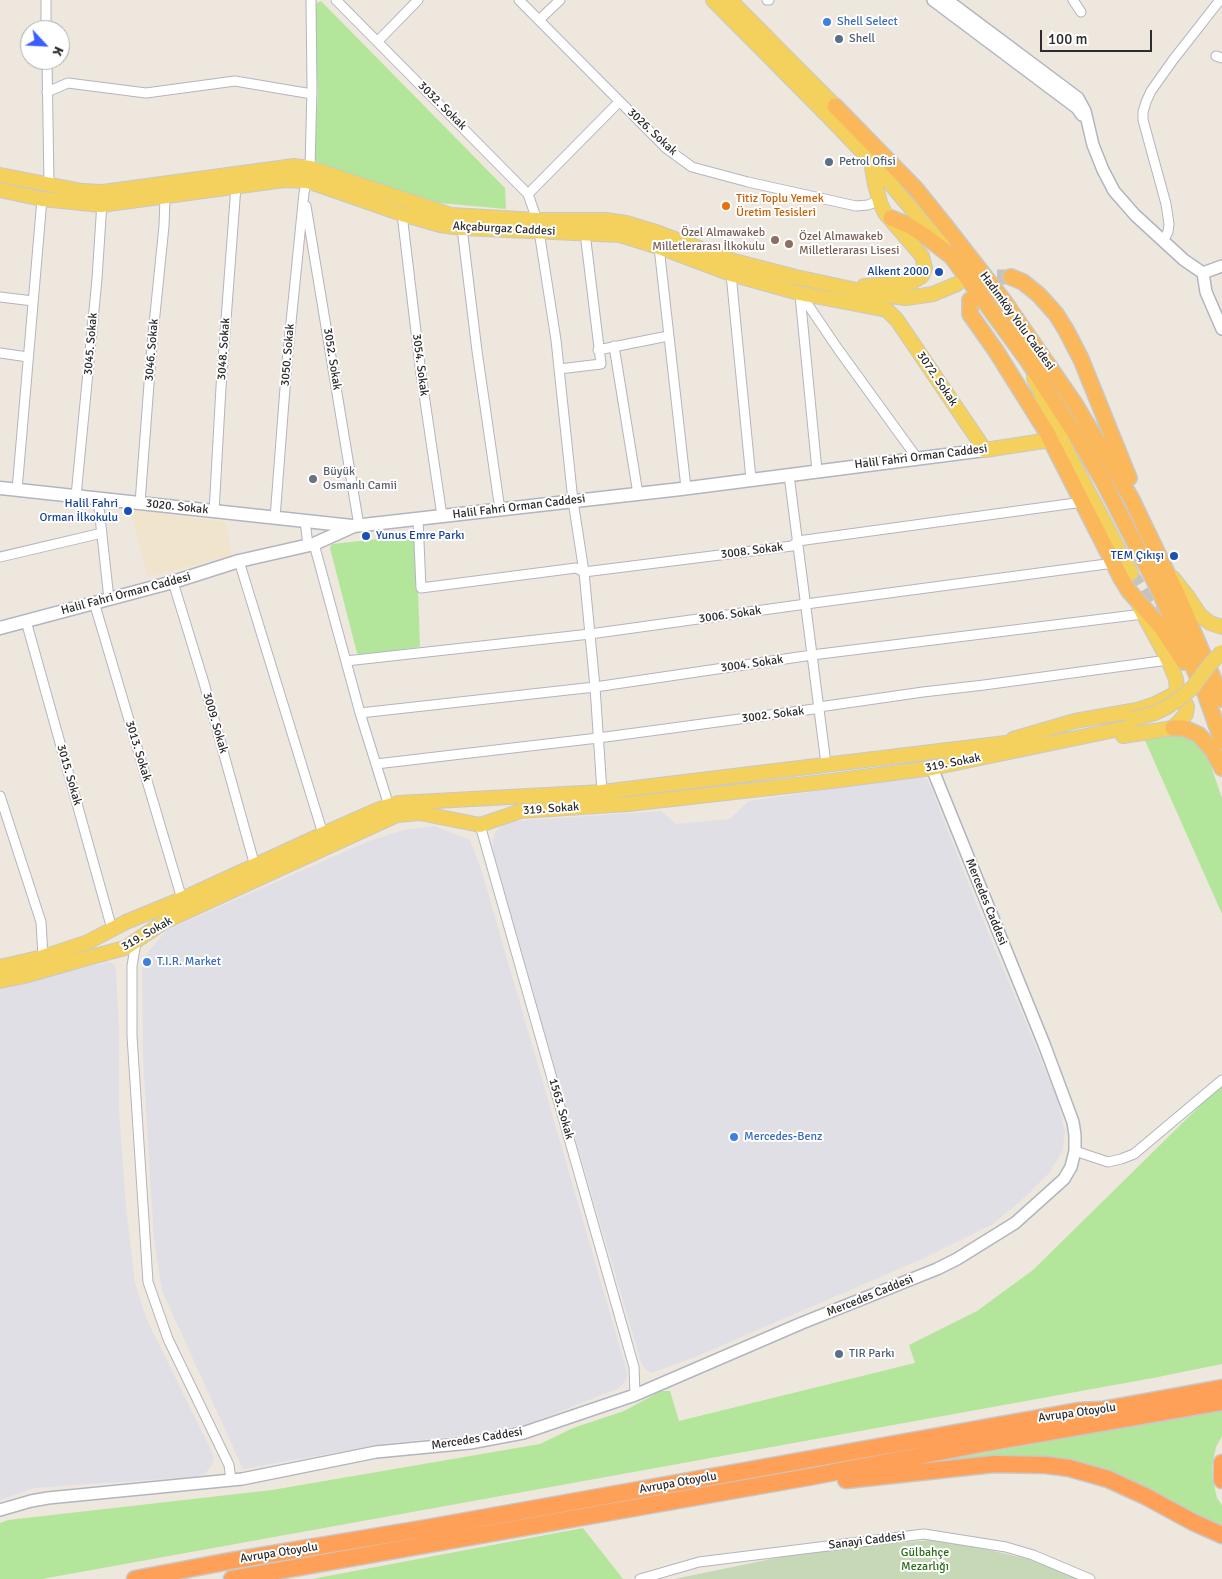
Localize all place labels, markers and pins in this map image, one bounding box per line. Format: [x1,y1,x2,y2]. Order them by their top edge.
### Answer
place label: Shell Select [837,15,898,29]
marker: Shell Select [821,16,833,28]
place label: Shell [849,32,875,46]
marker: Shell [833,33,845,45]
place label: Petrol Ofisi [839,155,896,169]
marker: Petrol Ofisi [823,156,835,168]
place label: Titiz Toplu Yemek Üretim Tesisleri [736,192,824,220]
marker: Titiz Toplu Yemek Üretim Tesisleri [720,200,732,212]
place label: Özel Almawakeb Milletlerarası İlkokulu [652,226,765,254]
place label: Özel Almawakeb Milletlerarası Lisesi [799,230,899,258]
marker: Özel Almawakeb Milletlerarası İlkokulu [769,234,781,246]
marker: Özel Almawakeb Milletlerarası Lisesi [783,238,795,250]
place label: Alkent 2000 [867,265,929,279]
marker: Alkent 2000 [933,266,945,278]
place label: Büyük Osmanlı Camii [323,465,397,493]
marker: Büyük Osmanlı Camii [307,473,319,485]
place label: Halil Fahri Orman İlkokulu [39,497,118,525]
marker: Halil Fahri Orman İlkokulu [122,505,134,517]
place label: Yunus Emre Parkı [376,529,465,543]
marker: Yunus Emre Parkı [360,530,372,542]
place label: TEM Çıkışı [1111,549,1164,563]
marker: TEM Çıkışı [1168,550,1180,562]
place label: T.I.R. Market [157,955,221,969]
marker: T.I.R. Market [141,956,153,968]
place label: Mercedes-Benz [744,1130,822,1144]
marker: Mercedes-Benz [728,1131,740,1143]
place label: TIR Parkı [849,1347,895,1361]
marker: TIR Parkı [833,1348,845,1360]

